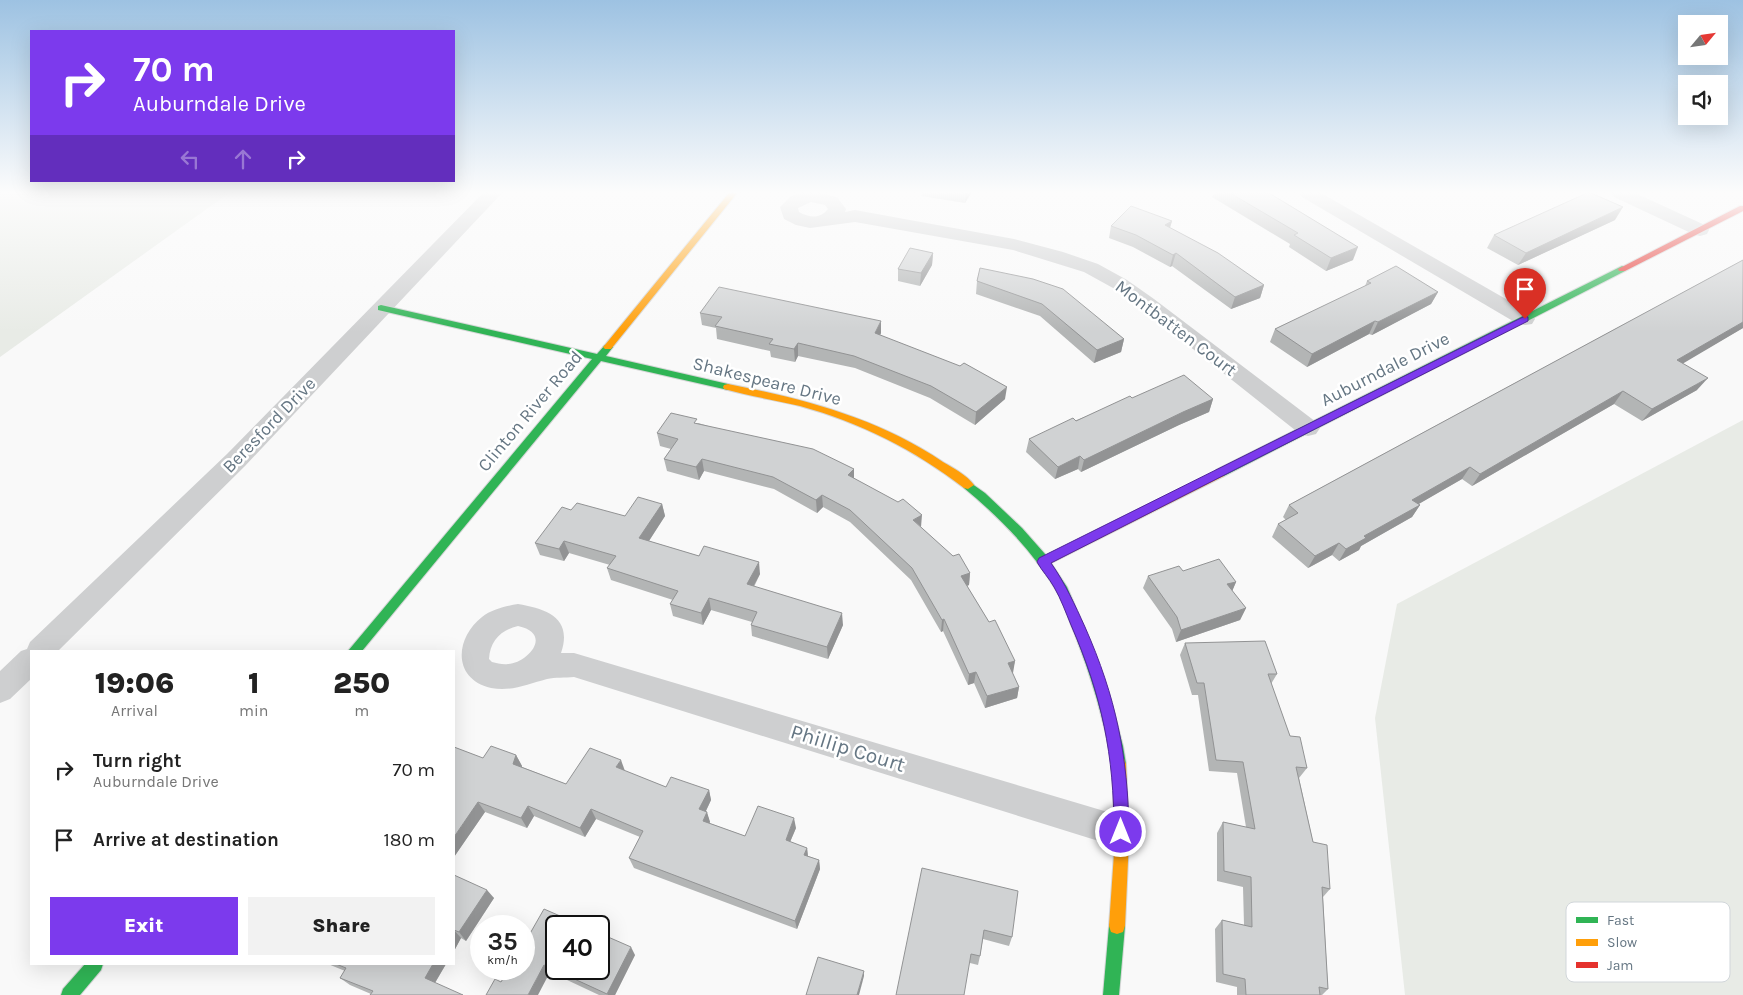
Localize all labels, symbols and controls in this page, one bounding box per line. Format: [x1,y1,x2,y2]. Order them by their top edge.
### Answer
north arrow [1678,15,1728,65]
map controls [1678,15,1728,125]
text: 70 m [133,49,215,90]
icon: right [50,50,115,115]
button: sound [1678,75,1728,125]
text: Auburndale Drive [133,91,306,117]
icon: left [176,145,204,173]
icon: ahead [229,145,257,173]
icon: right [282,145,310,173]
pin [1504,268,1546,319]
street label: Montbatten Court [1111,275,1241,381]
icon: arrive [1511,275,1539,303]
street label: Auburndale Drive [1317,327,1453,411]
street label: Clinton River Road [473,346,587,476]
street label: Shakespeare Drive [690,352,844,410]
street label: Beresford Drive [218,373,320,477]
text: 19:06 [95,665,174,701]
text: 1 [248,665,259,701]
text: 250 [333,665,390,701]
text: Arrival [111,701,158,720]
text: min [239,701,268,720]
text: m [354,701,369,720]
street label: Phillip Court [788,719,908,777]
text: Turn right [93,750,182,772]
icon: right [50,756,78,784]
text: 70 m [393,759,435,781]
text: Auburndale Drive [93,772,219,791]
position arrow [1094,805,1146,857]
icon: arrive [50,826,78,854]
text: Arrive at destination [93,829,279,851]
text: 180 m [383,829,435,851]
button: Exit [50,897,238,955]
button: Share [248,897,435,955]
legend [1566,902,1730,982]
text: Fast [1607,912,1634,929]
speed limit sign: 40 [545,915,610,980]
text: 35 [487,927,518,956]
text: Slow [1607,934,1637,951]
text: km/h [487,953,518,967]
text: Jam [1607,957,1633,974]

